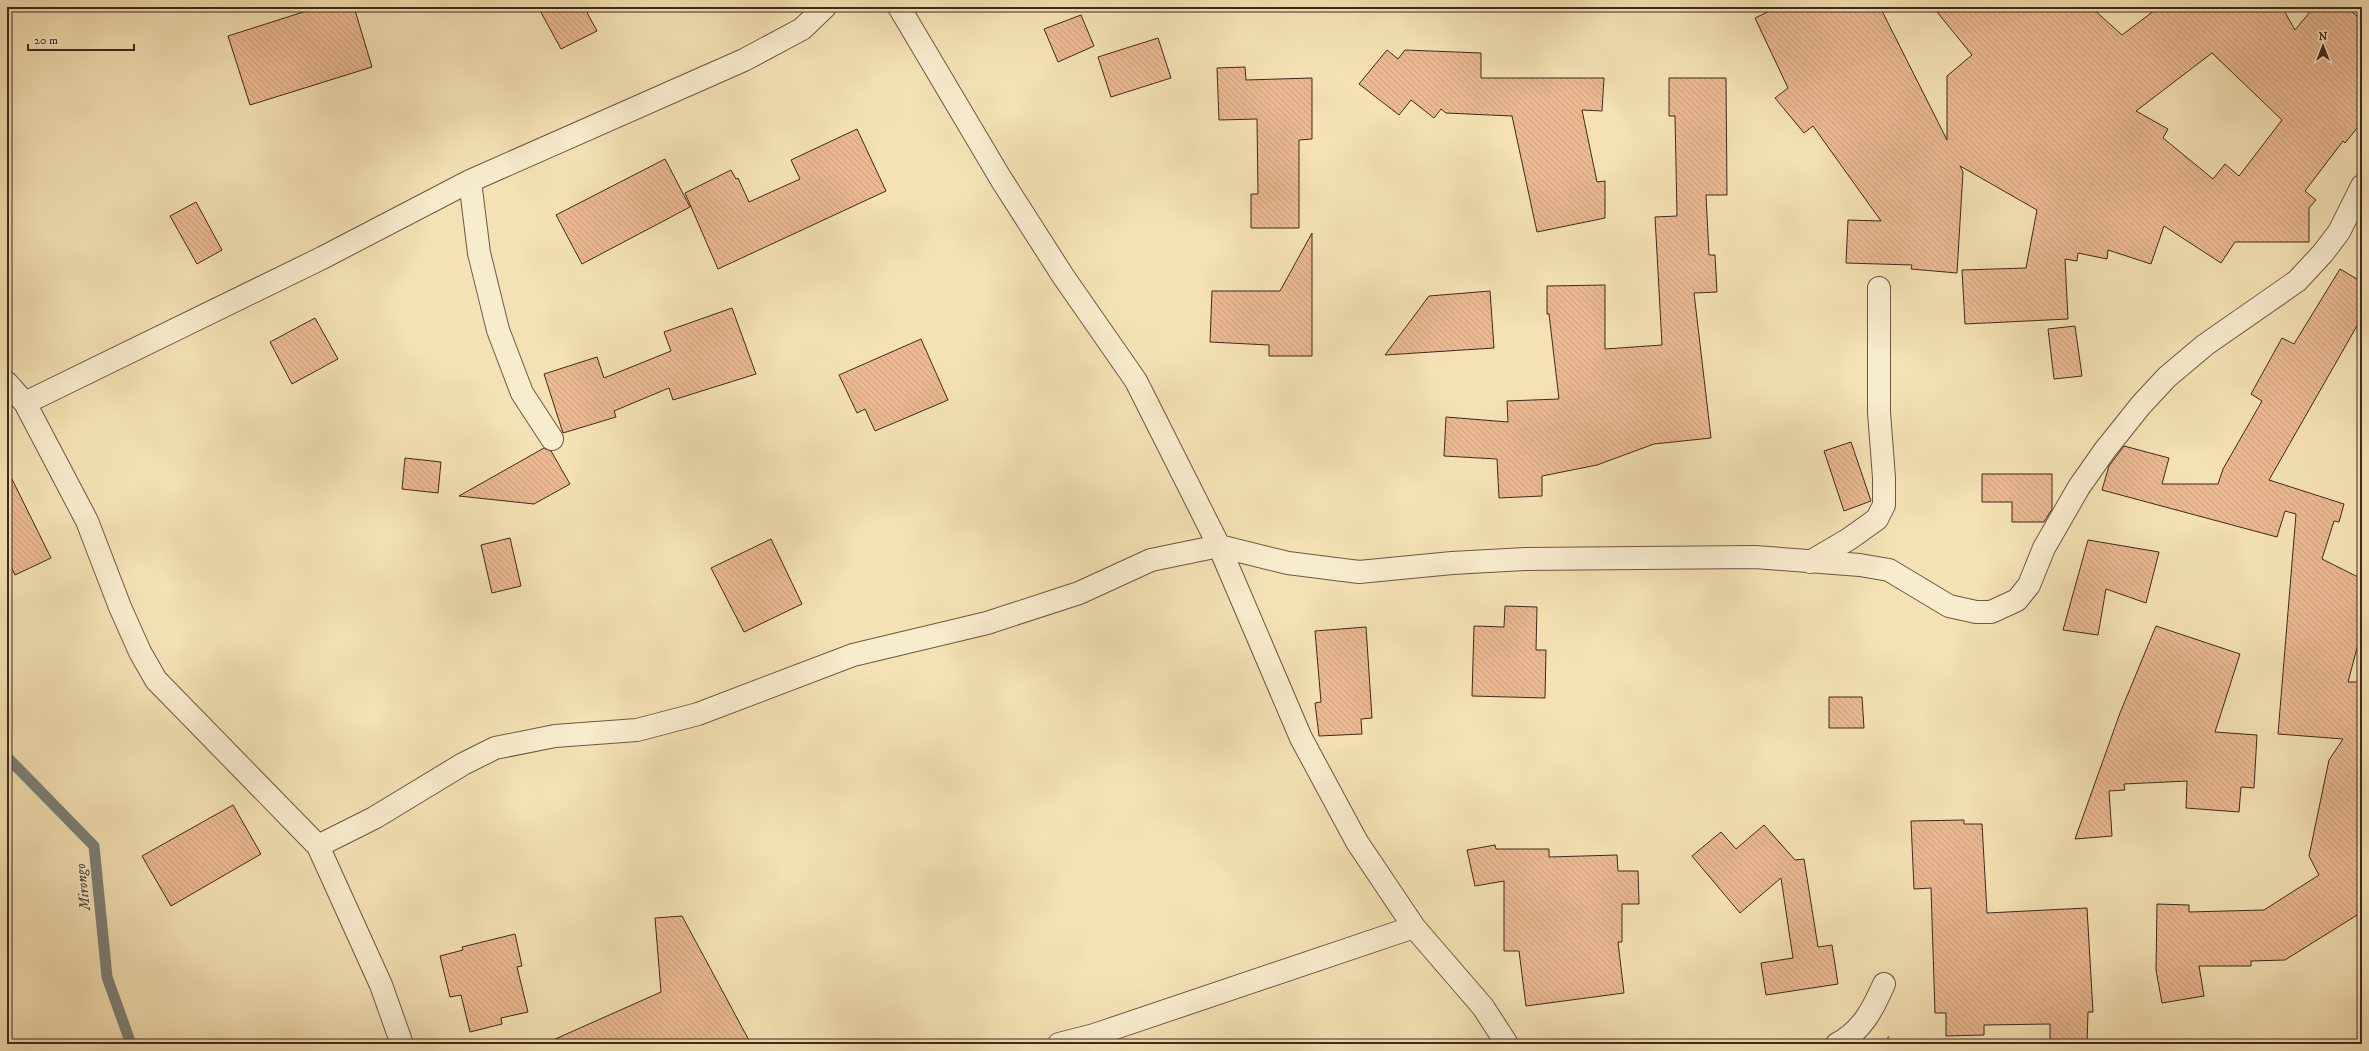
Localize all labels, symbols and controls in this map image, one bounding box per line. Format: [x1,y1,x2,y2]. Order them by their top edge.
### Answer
scale bar [28,26,134,52]
north arrow [2303,26,2343,66]
text: N [2318,30,2328,44]
text: 20 m [34,33,58,48]
water label: Mirongo [71,862,95,913]

